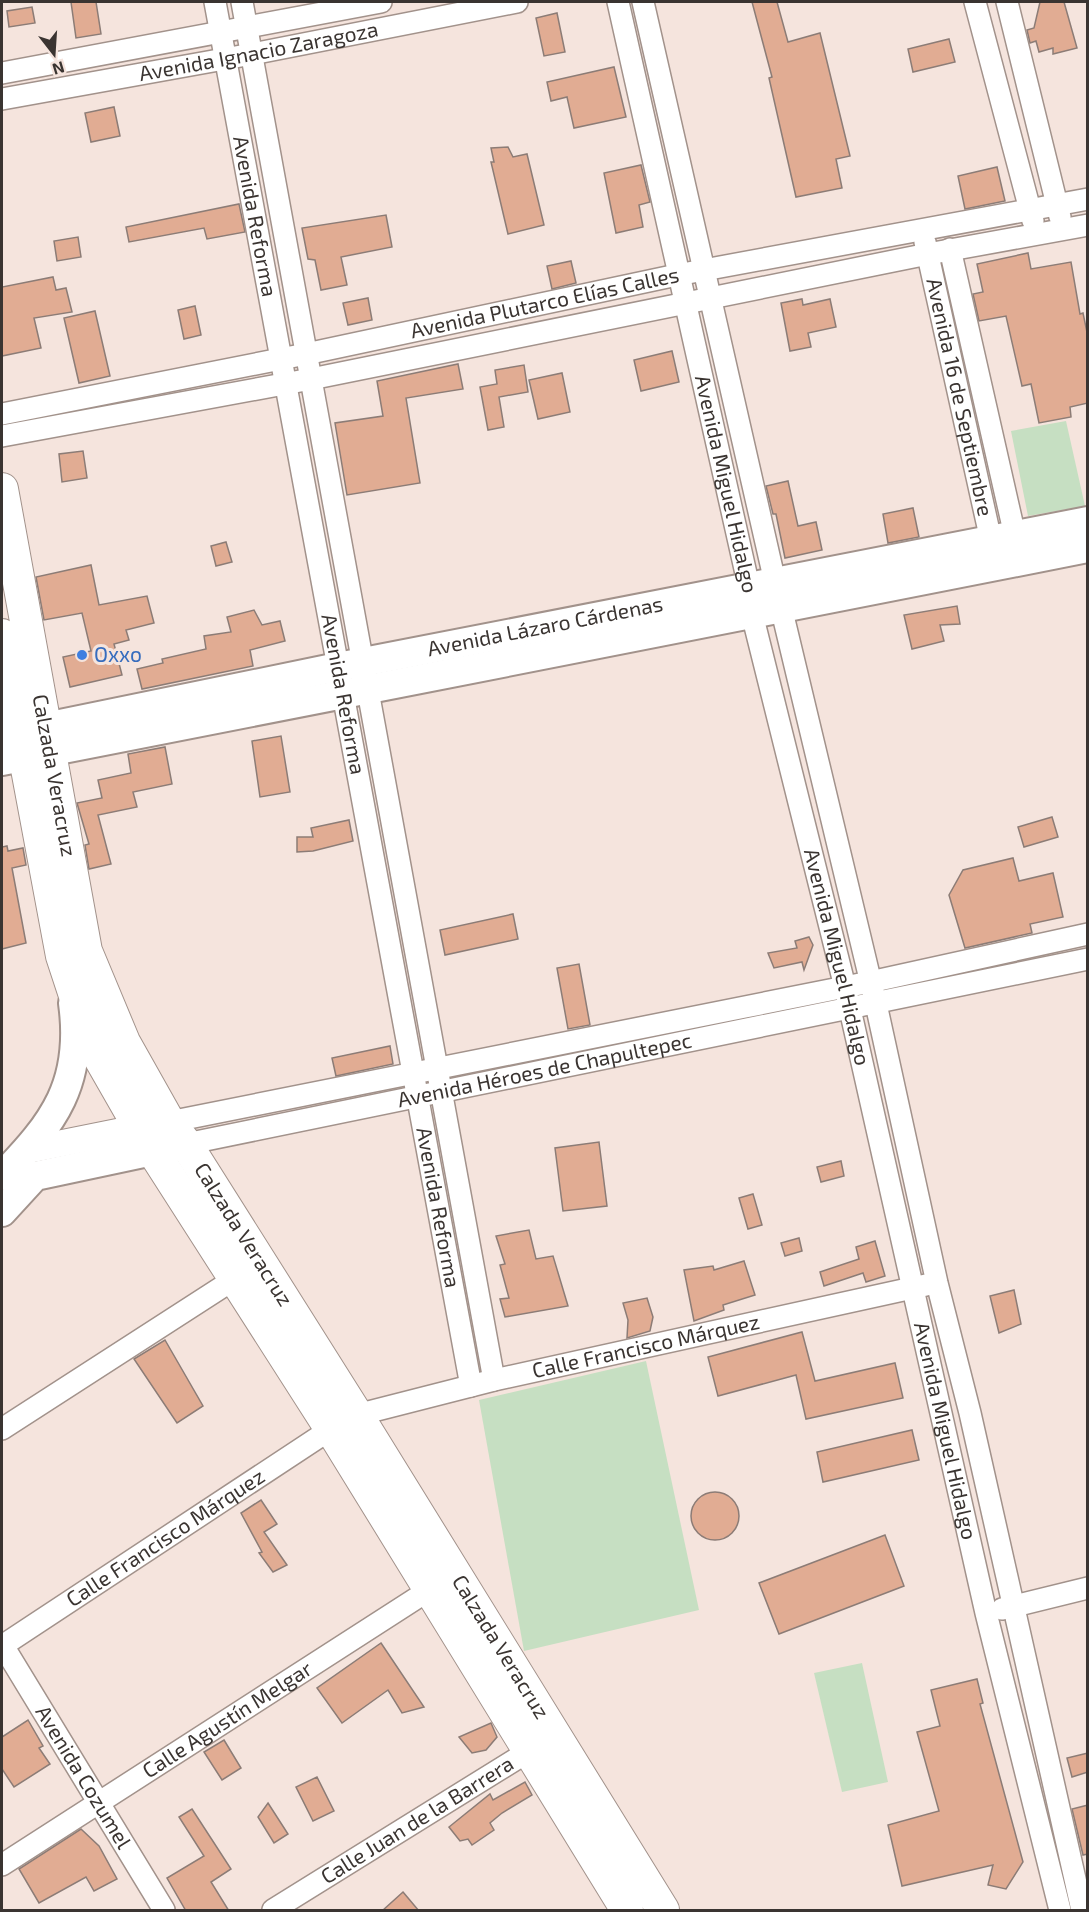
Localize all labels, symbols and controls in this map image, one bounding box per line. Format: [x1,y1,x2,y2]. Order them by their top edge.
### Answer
street label: Avenida Ignacio Zaragoza [137,16,380,85]
north arrow [24,24,84,84]
text: N [50,58,67,80]
street label: Avenida Reforma [229,134,283,298]
street label: Avenida Plutarco Elías Calles [408,261,681,342]
street label: Avenida 16 de Septiembre [922,275,999,518]
street label: Avenida Miguel Hidalgo [691,373,764,595]
street label: Avenida Lázaro Cárdenas [425,590,665,660]
street label: Avenida Reforma [317,612,372,776]
place label: Oxxo [94,641,142,666]
marker: Oxxo [75,648,89,662]
street label: Calzada Veracruz [29,692,83,858]
street label: Avenida Miguel Hidalgo [800,846,876,1068]
street label: Avenida Héroes de Chapultepec [395,1027,694,1111]
street label: Avenida Reforma [412,1125,467,1290]
street label: Calzada Veracruz [190,1158,299,1310]
street label: Calle Francisco Márquez [530,1308,762,1382]
street label: Avenida Miguel Hidalgo [910,1319,983,1542]
street label: Calle Francisco Márquez [61,1462,269,1611]
street label: Calzada Veracruz [448,1570,556,1723]
street label: Calle Agustín Melgar [137,1655,316,1782]
street label: Avenida Cozumel [31,1700,138,1853]
street label: Calle Juan de la Barrera [316,1750,517,1888]

